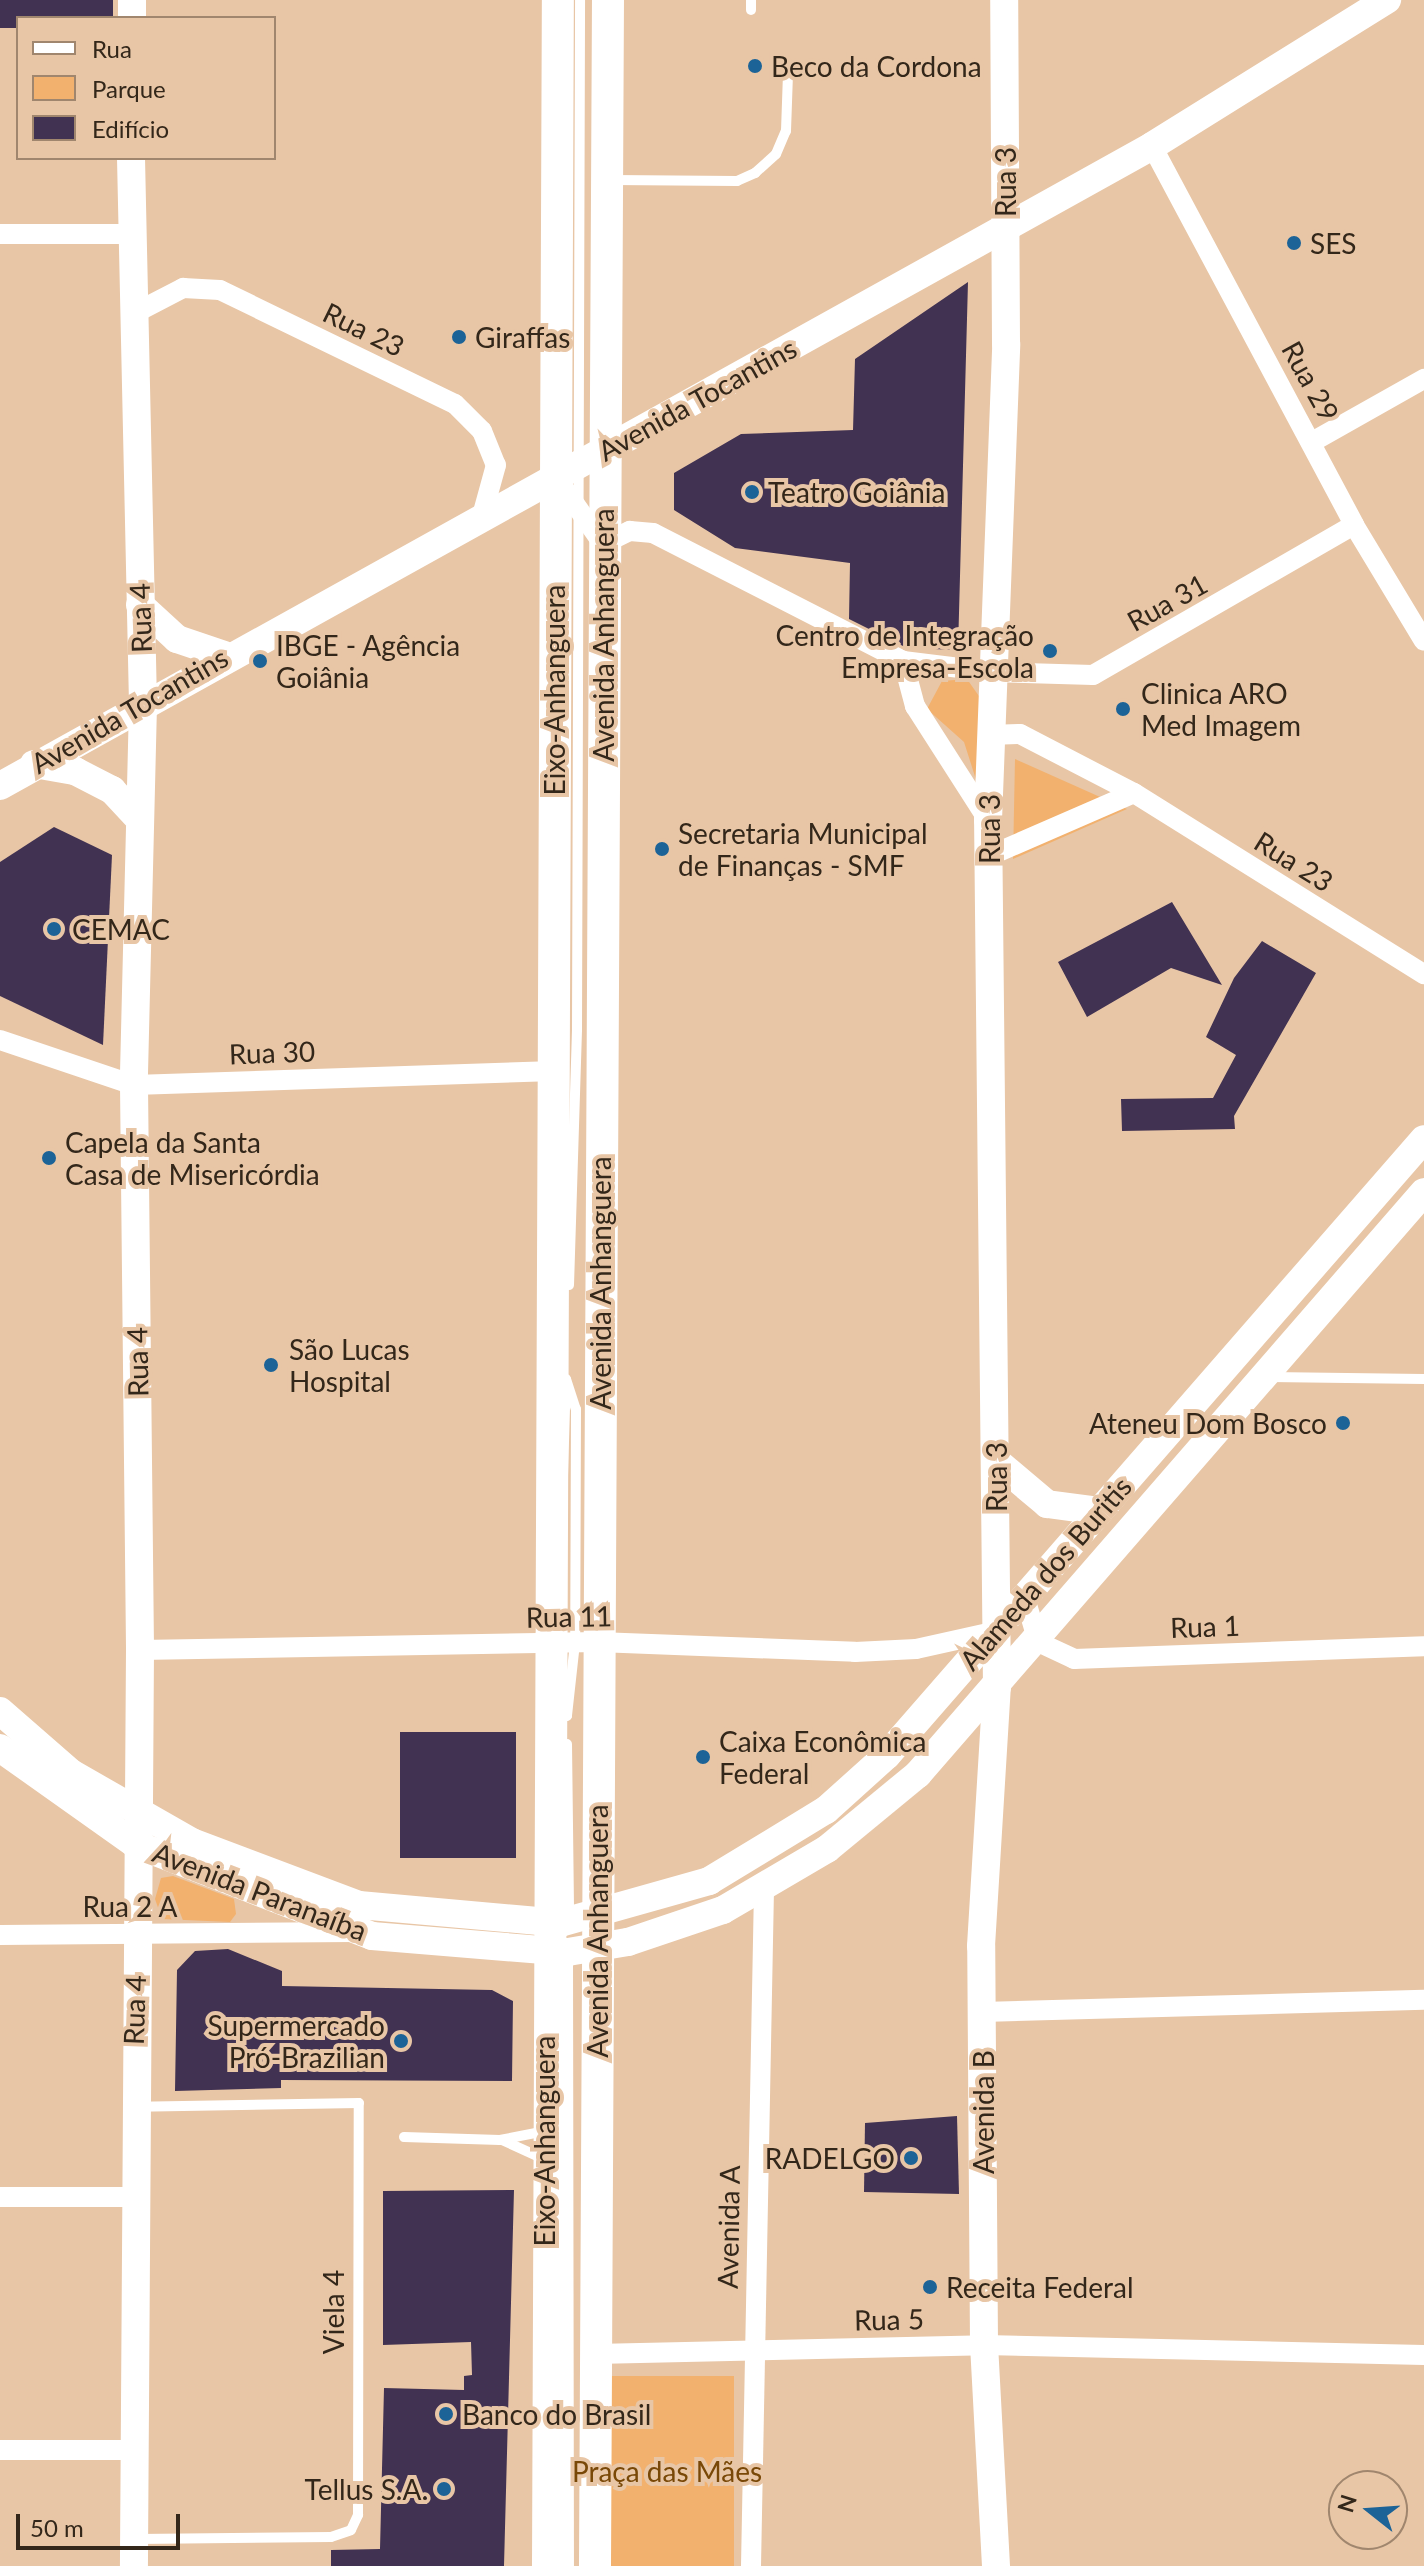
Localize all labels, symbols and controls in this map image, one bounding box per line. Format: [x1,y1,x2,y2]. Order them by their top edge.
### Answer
legend [16,16,276,160]
text: Rua [92,34,132,63]
place label: Beco da Cordona [771,49,982,83]
marker: Beco da Cordona [746,57,764,75]
text: Parque [92,74,166,103]
text: Edifício [92,114,169,143]
street label: Rua 3 [988,147,1022,217]
place label: SES [1310,226,1357,260]
marker: SES [1285,234,1303,252]
street label: Rua 23 [318,295,410,363]
place label: Giraffas [475,320,570,354]
marker: Giraffas [450,328,468,346]
street label: Avenida Tocantins [592,330,802,468]
street label: Rua 29 [1275,335,1347,427]
place label: Teatro Goiânia [768,475,945,509]
marker: Teatro Goiânia [743,483,761,501]
street label: Avenida Anhanguera [586,508,620,762]
street label: Rua 31 [1121,566,1213,638]
street label: Rua 4 [122,582,158,654]
street label: Eixo-Anhanguera [537,585,571,795]
place label: Centro de Integração Empresa-Escola [776,618,1034,684]
place label: IBGE - Agência Goiânia [276,628,461,694]
street label: Avenida Tocantins [24,640,234,780]
marker: Centro de Integração Empresa-Escola [1041,642,1059,660]
marker: IBGE - Agência Goiânia [251,652,269,670]
place label: Clinica ARO Med Imagem [1141,676,1301,742]
marker: Clinica ARO Med Imagem [1112,698,1134,720]
street label: Rua 3 [972,794,1006,864]
place label: Secretaria Municipal de Finanças - SMF [678,816,928,882]
street label: Rua 23 [1249,824,1339,898]
marker: Secretaria Municipal de Finanças - SMF [653,840,671,858]
place label: CEMAC [72,912,170,946]
marker: CEMAC [43,918,65,940]
street label: Rua 30 [228,1034,316,1070]
place label: Capela da Santa Casa de Misericórdia [65,1125,320,1191]
marker: Capela da Santa Casa de Misericórdia [40,1149,58,1167]
street label: Avenida Anhanguera [583,1156,617,1410]
street label: Rua 4 [120,1327,154,1397]
place label: São Lucas Hospital [289,1332,410,1398]
marker: São Lucas Hospital [260,1354,282,1376]
place label: Ateneu Dom Bosco [1089,1406,1327,1440]
marker: Ateneu Dom Bosco [1334,1414,1352,1432]
street label: Rua 3 [979,1442,1013,1512]
street label: Alameda dos Buritis [952,1470,1138,1676]
street label: Rua 11 [526,1598,612,1634]
street label: Rua 1 [1169,1608,1241,1644]
place label: Caixa Econômica Federal [719,1724,926,1790]
marker: Caixa Econômica Federal [694,1748,712,1766]
street label: Avenida Anhanguera [580,1804,614,2058]
street label: Avenida Paranaíba [148,1835,372,1947]
street label: Rua 2 A [82,1889,178,1923]
street label: Rua 4 [116,1974,152,2046]
place label: Supermercado Pró-Brazilian [208,2008,385,2074]
marker: Supermercado Pró-Brazilian [392,2032,410,2050]
street label: Eixo-Anhanguera [527,2036,561,2246]
street label: Avenida B [966,2050,1000,2174]
place label: RADELGO [765,2141,895,2175]
marker: RADELGO [902,2149,920,2167]
street label: Avenida A [710,2164,746,2290]
street label: Viela 4 [316,2270,350,2354]
place label: Receita Federal [946,2270,1134,2304]
marker: Receita Federal [921,2278,939,2296]
street label: Rua 5 [854,2302,924,2336]
place label: Banco do Brasil [462,2397,651,2431]
marker: Banco do Brasil [437,2405,455,2423]
park label: Praça das Mães [572,2454,762,2488]
north arrow [1328,2470,1408,2550]
place label: Tellus S.A. [305,2472,428,2506]
marker: Tellus S.A. [435,2480,453,2498]
text: N [1331,2491,1362,2515]
scale bar [20,2498,184,2548]
text: 50 m [30,2513,84,2542]

